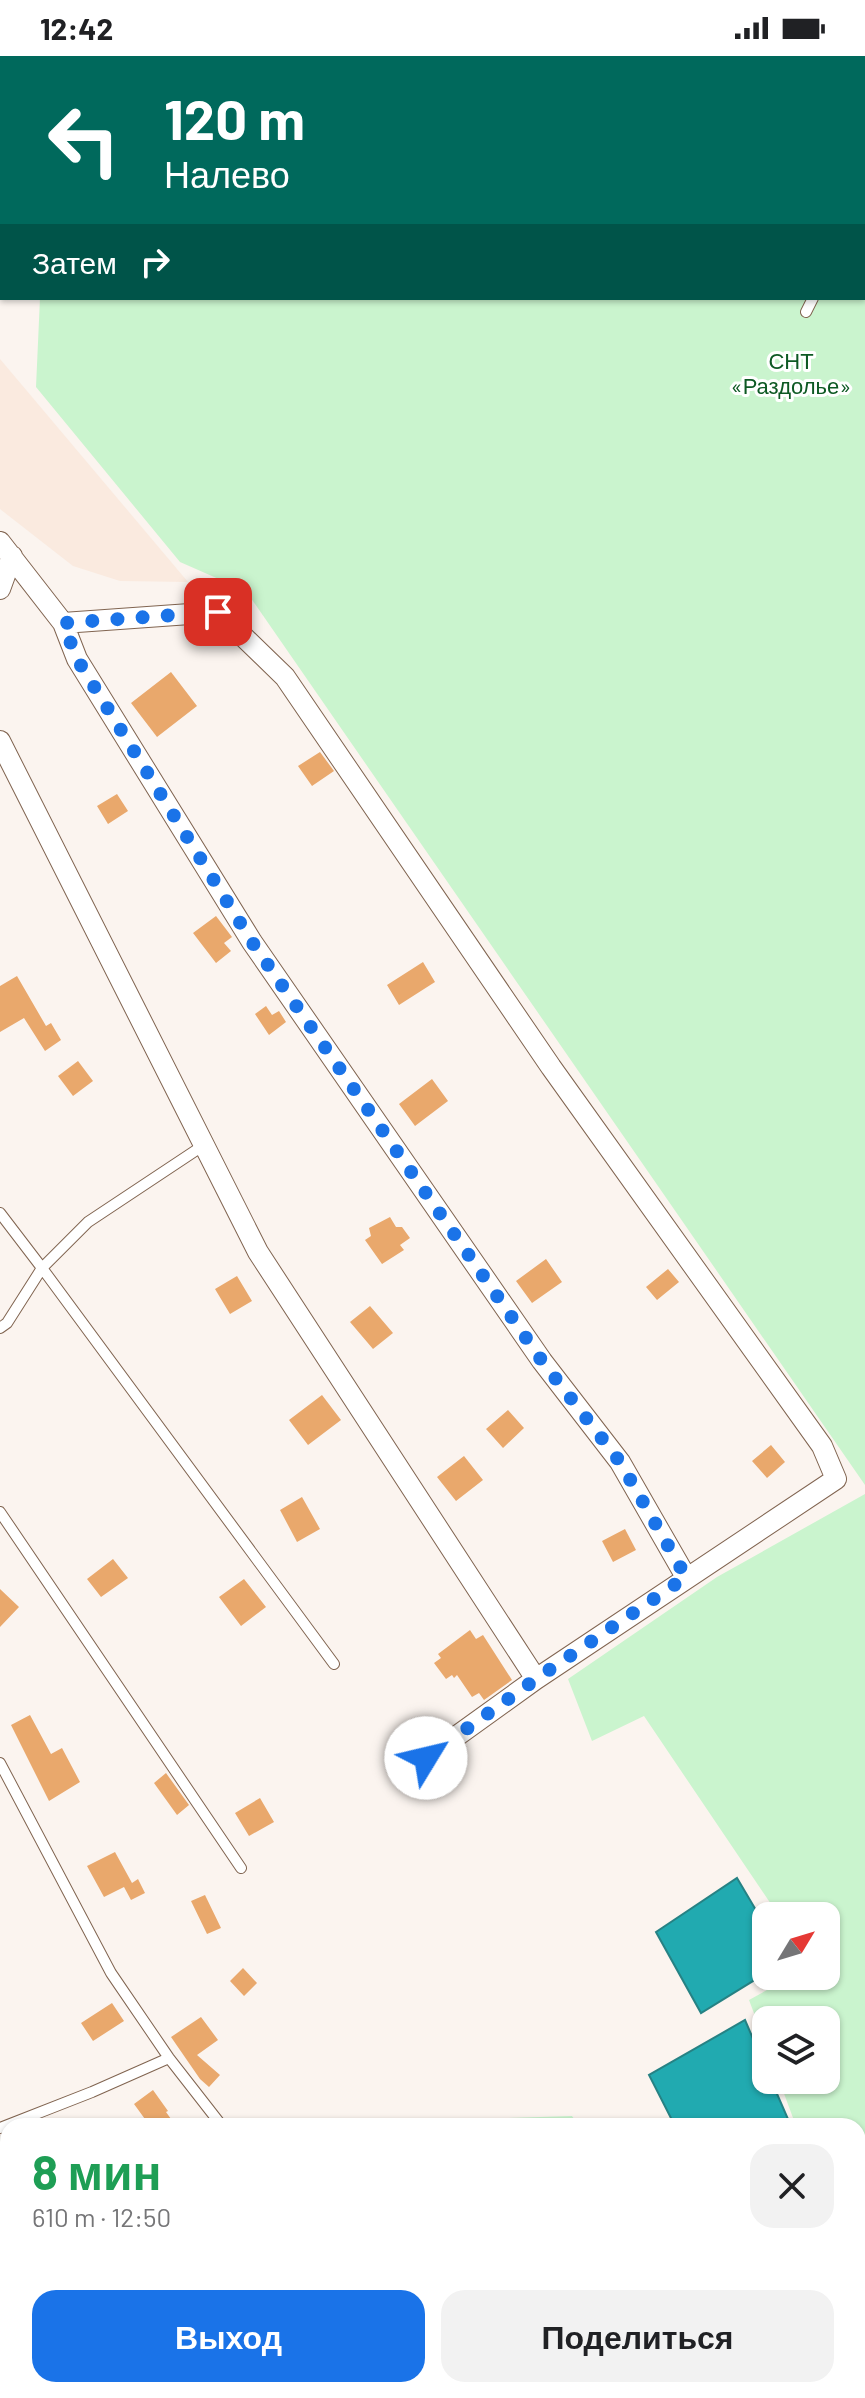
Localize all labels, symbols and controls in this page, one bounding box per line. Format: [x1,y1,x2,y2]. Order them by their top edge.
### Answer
text: 12:42 [40,10,113,46]
text: 120 m [164,84,305,151]
icon: left [32,88,136,192]
text: Налево [164,152,290,195]
icon: right [133,240,177,284]
text: Затем [32,244,117,280]
park label: СНТ «Раздолье» [731,347,851,399]
pin [184,578,252,646]
icon: arrive [196,590,240,634]
position arrow [384,1716,468,1800]
north arrow [752,1902,840,1990]
map controls [752,1902,840,2094]
button: layers [752,2006,840,2094]
text: 8 мин [32,2142,162,2200]
button: close [750,2144,834,2228]
text: 610 m · 12:50 [32,2201,171,2232]
button: Выход [32,2290,425,2382]
button: Поделиться [441,2290,834,2382]

